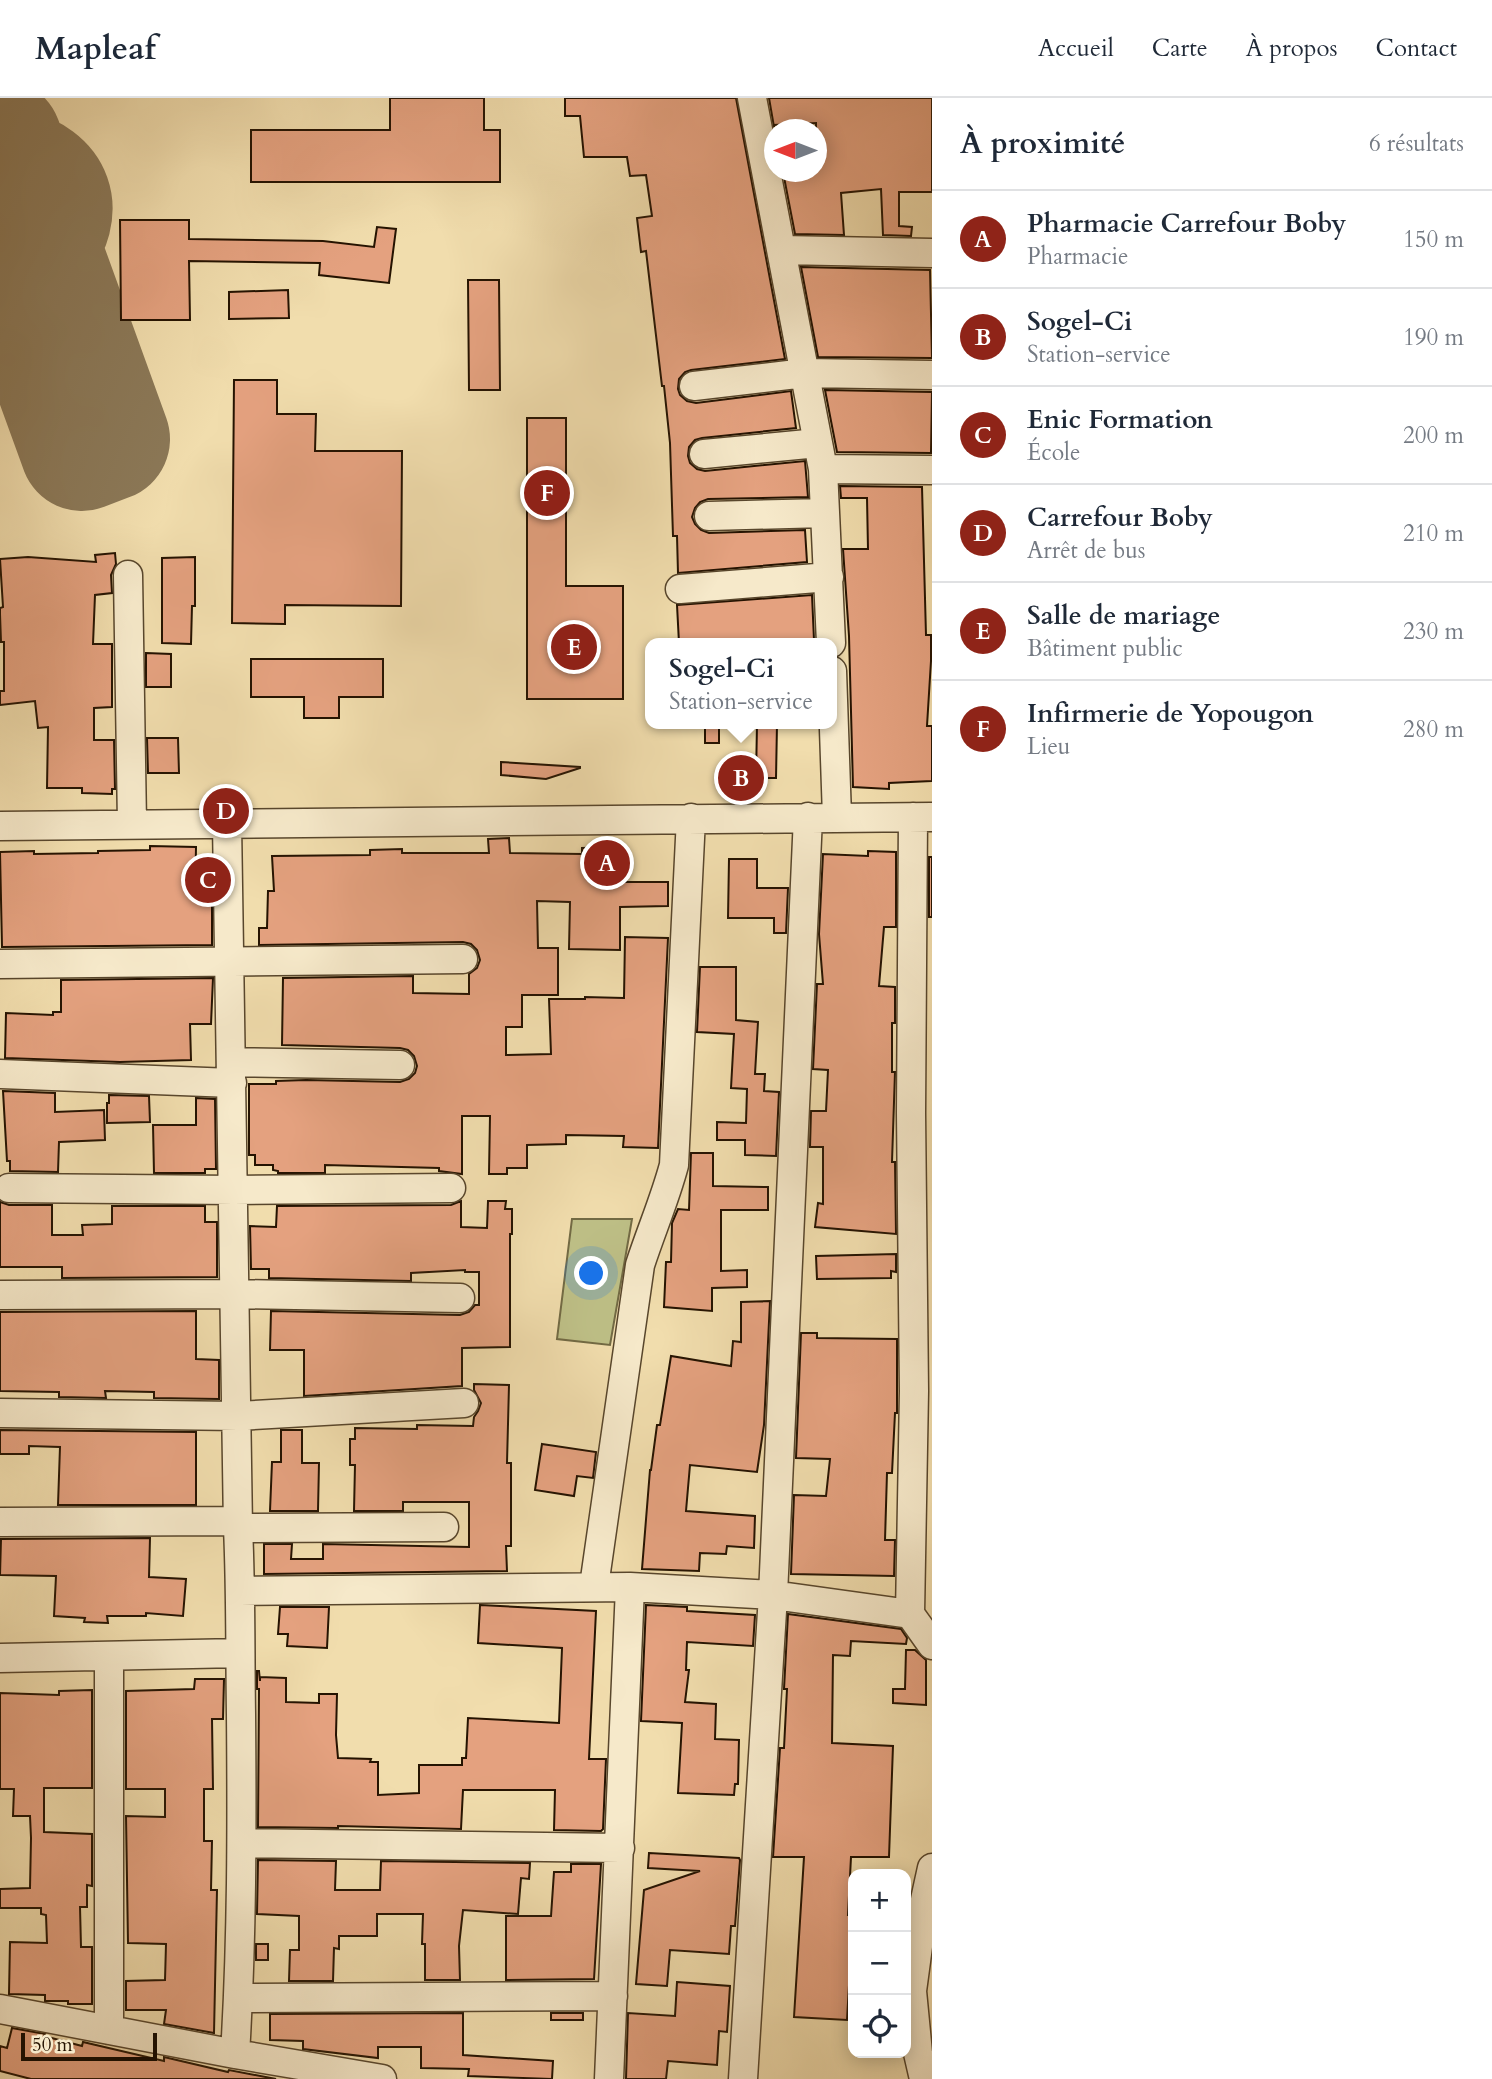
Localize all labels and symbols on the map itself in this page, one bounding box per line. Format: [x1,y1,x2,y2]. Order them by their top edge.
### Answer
north arrow [764,119,827,182]
pin: F [524,467,570,519]
pin: E [551,621,597,673]
pin: B [718,752,764,804]
pin: D [203,785,249,837]
pin: A [584,837,630,889]
pin: C [185,854,231,906]
your location [574,1256,608,1290]
scale bar [21,2030,158,2062]

